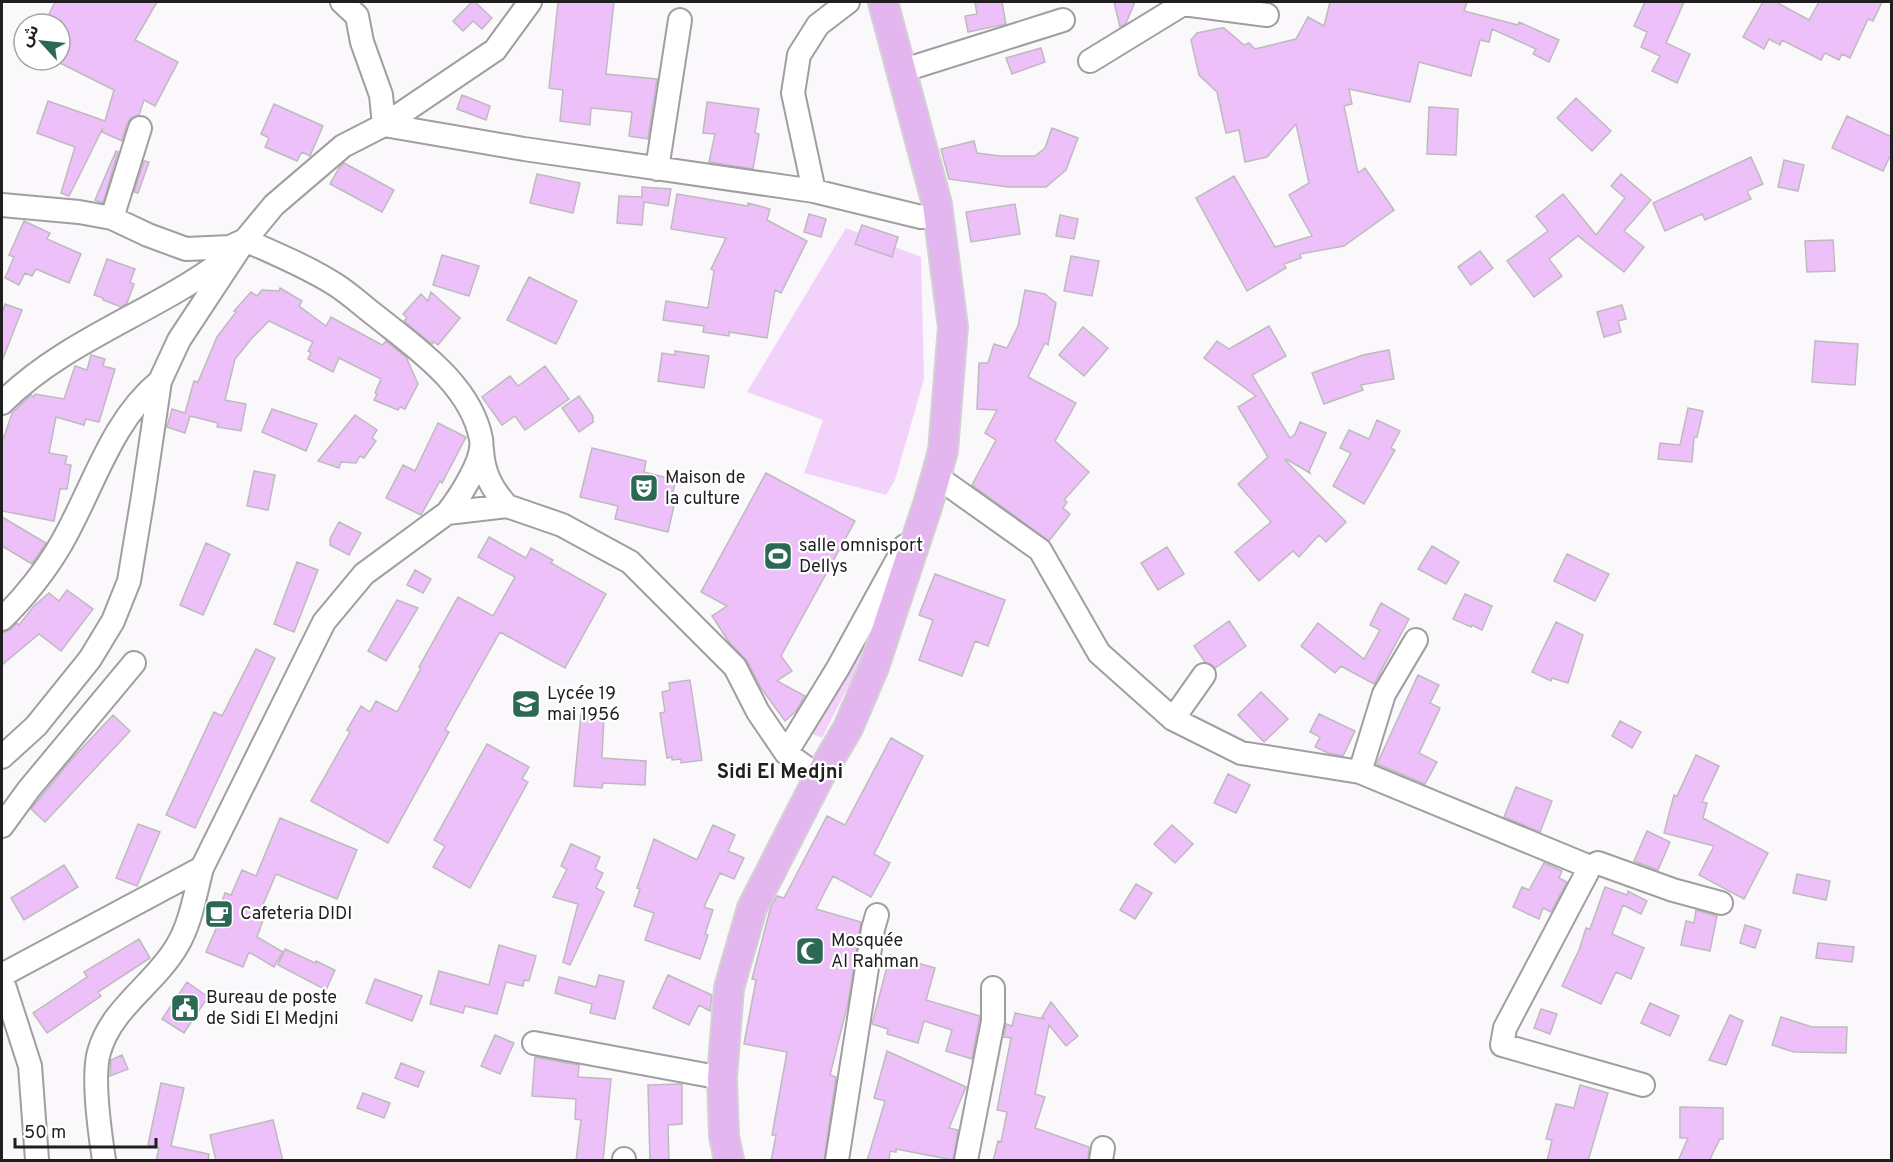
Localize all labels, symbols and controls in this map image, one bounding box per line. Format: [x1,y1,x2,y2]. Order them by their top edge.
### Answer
north arrow [12,12,72,72]
text: ش [17,22,44,50]
place label: Maison de la culture [665,467,745,511]
theatre icon: Maison de la culture [628,472,660,504]
place label: salle omnisport Dellys [799,535,923,579]
sports icon: salle omnisport Dellys [762,540,794,572]
place label: Lycée 19 mai 1956 [547,683,620,727]
school or university icon: Lycée 19 mai 1956 [510,688,542,720]
district label: Sidi El Medjni [717,760,843,786]
cafe icon: Cafeteria DIDI [203,898,235,930]
place label: Cafeteria DIDI [240,903,352,926]
place label: Mosquée Al Rahman [831,930,919,974]
mosque icon: Mosquée Al Rahman [794,935,826,967]
place label: Bureau de poste de Sidi El Medjni [206,987,338,1031]
public building icon: Bureau de poste de Sidi El Medjni [169,992,201,1024]
scale bar [15,1111,156,1149]
text: 50 m [24,1122,66,1145]

